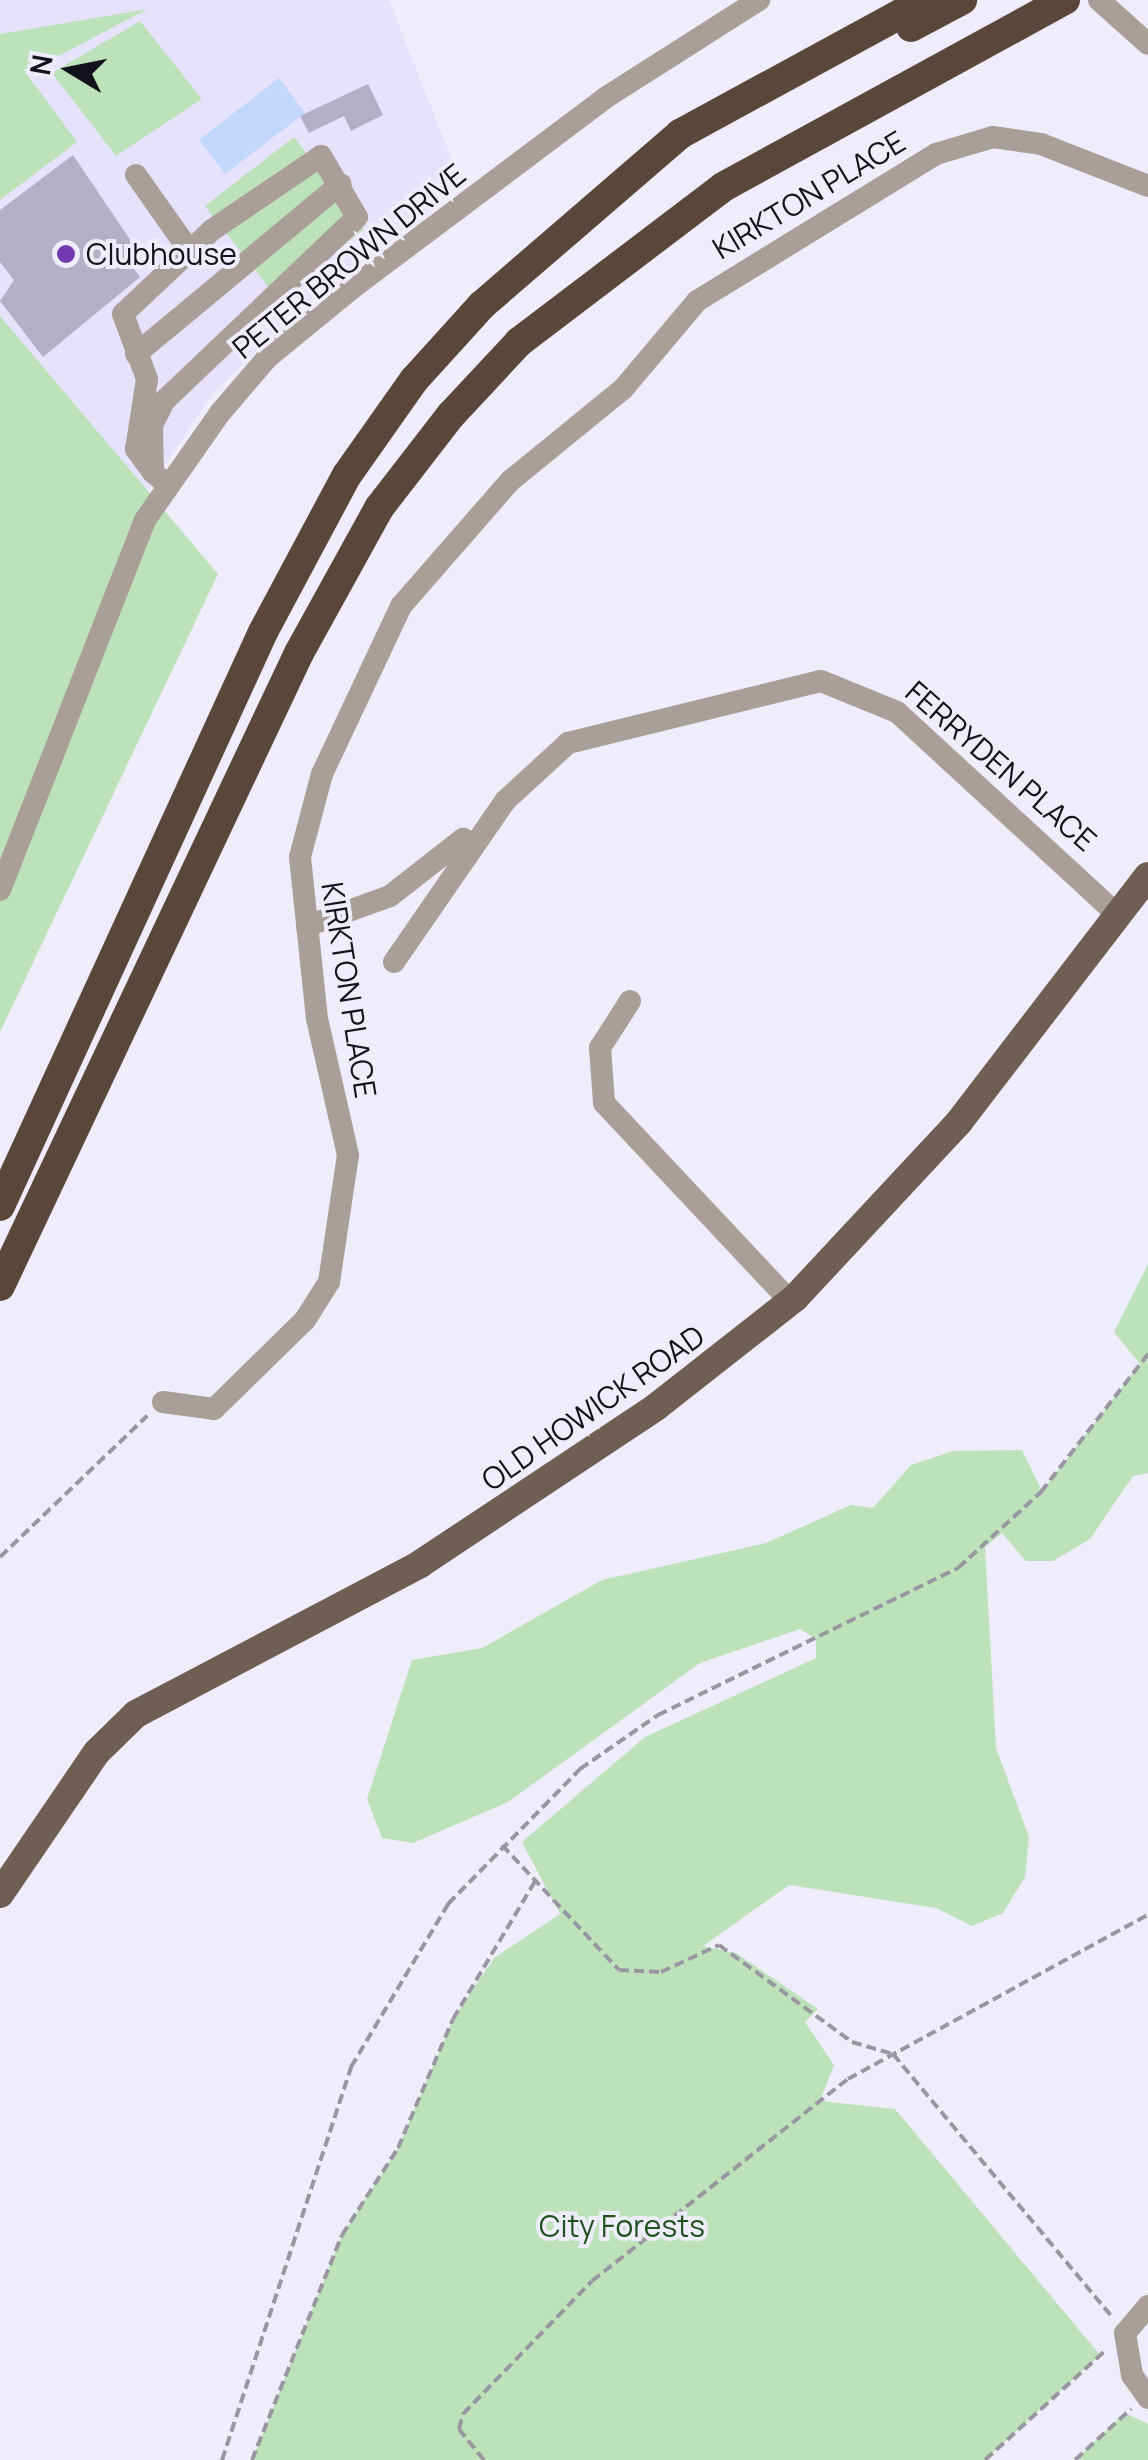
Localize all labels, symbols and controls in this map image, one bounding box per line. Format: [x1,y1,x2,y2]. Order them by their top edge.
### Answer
north arrow [20,20,120,120]
text: N [20,52,61,78]
street label: KIRKTON PLACE [706,123,912,267]
street label: PETER BROWN DRIVE [225,156,473,366]
place label: Clubhouse [86,236,237,272]
marker: Clubhouse [55,243,77,265]
street label: FERRYDEN PLACE [898,674,1104,858]
street label: KIRKTON PLACE [314,879,384,1101]
street label: OLD HOWICK ROAD [475,1318,711,1498]
park label: City Forests [539,2208,705,2244]

